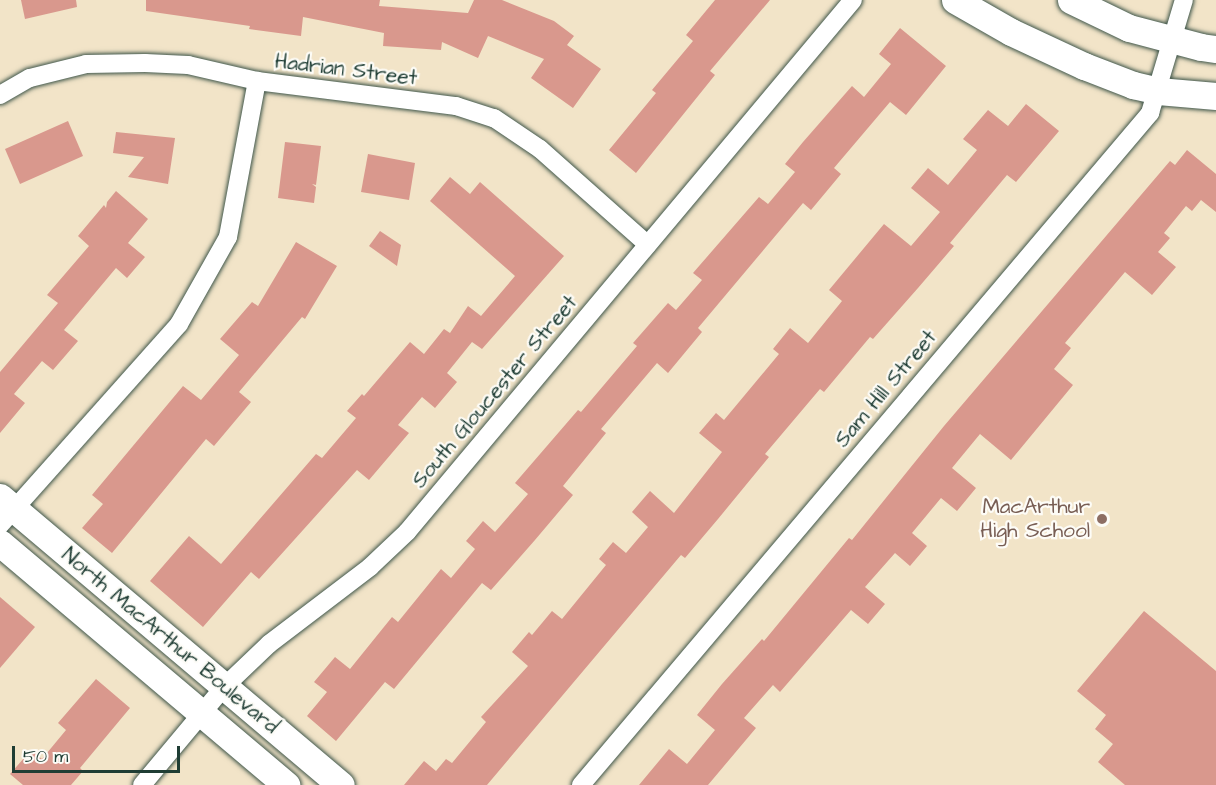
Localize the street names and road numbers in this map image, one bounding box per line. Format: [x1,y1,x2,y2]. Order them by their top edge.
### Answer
street label: Hadrian Street [273,49,419,91]
street label: South Gloucester Street [407,291,583,493]
street label: Sam Hill Street [830,326,942,452]
street label: North MacArthur Boulevard [56,543,284,739]

